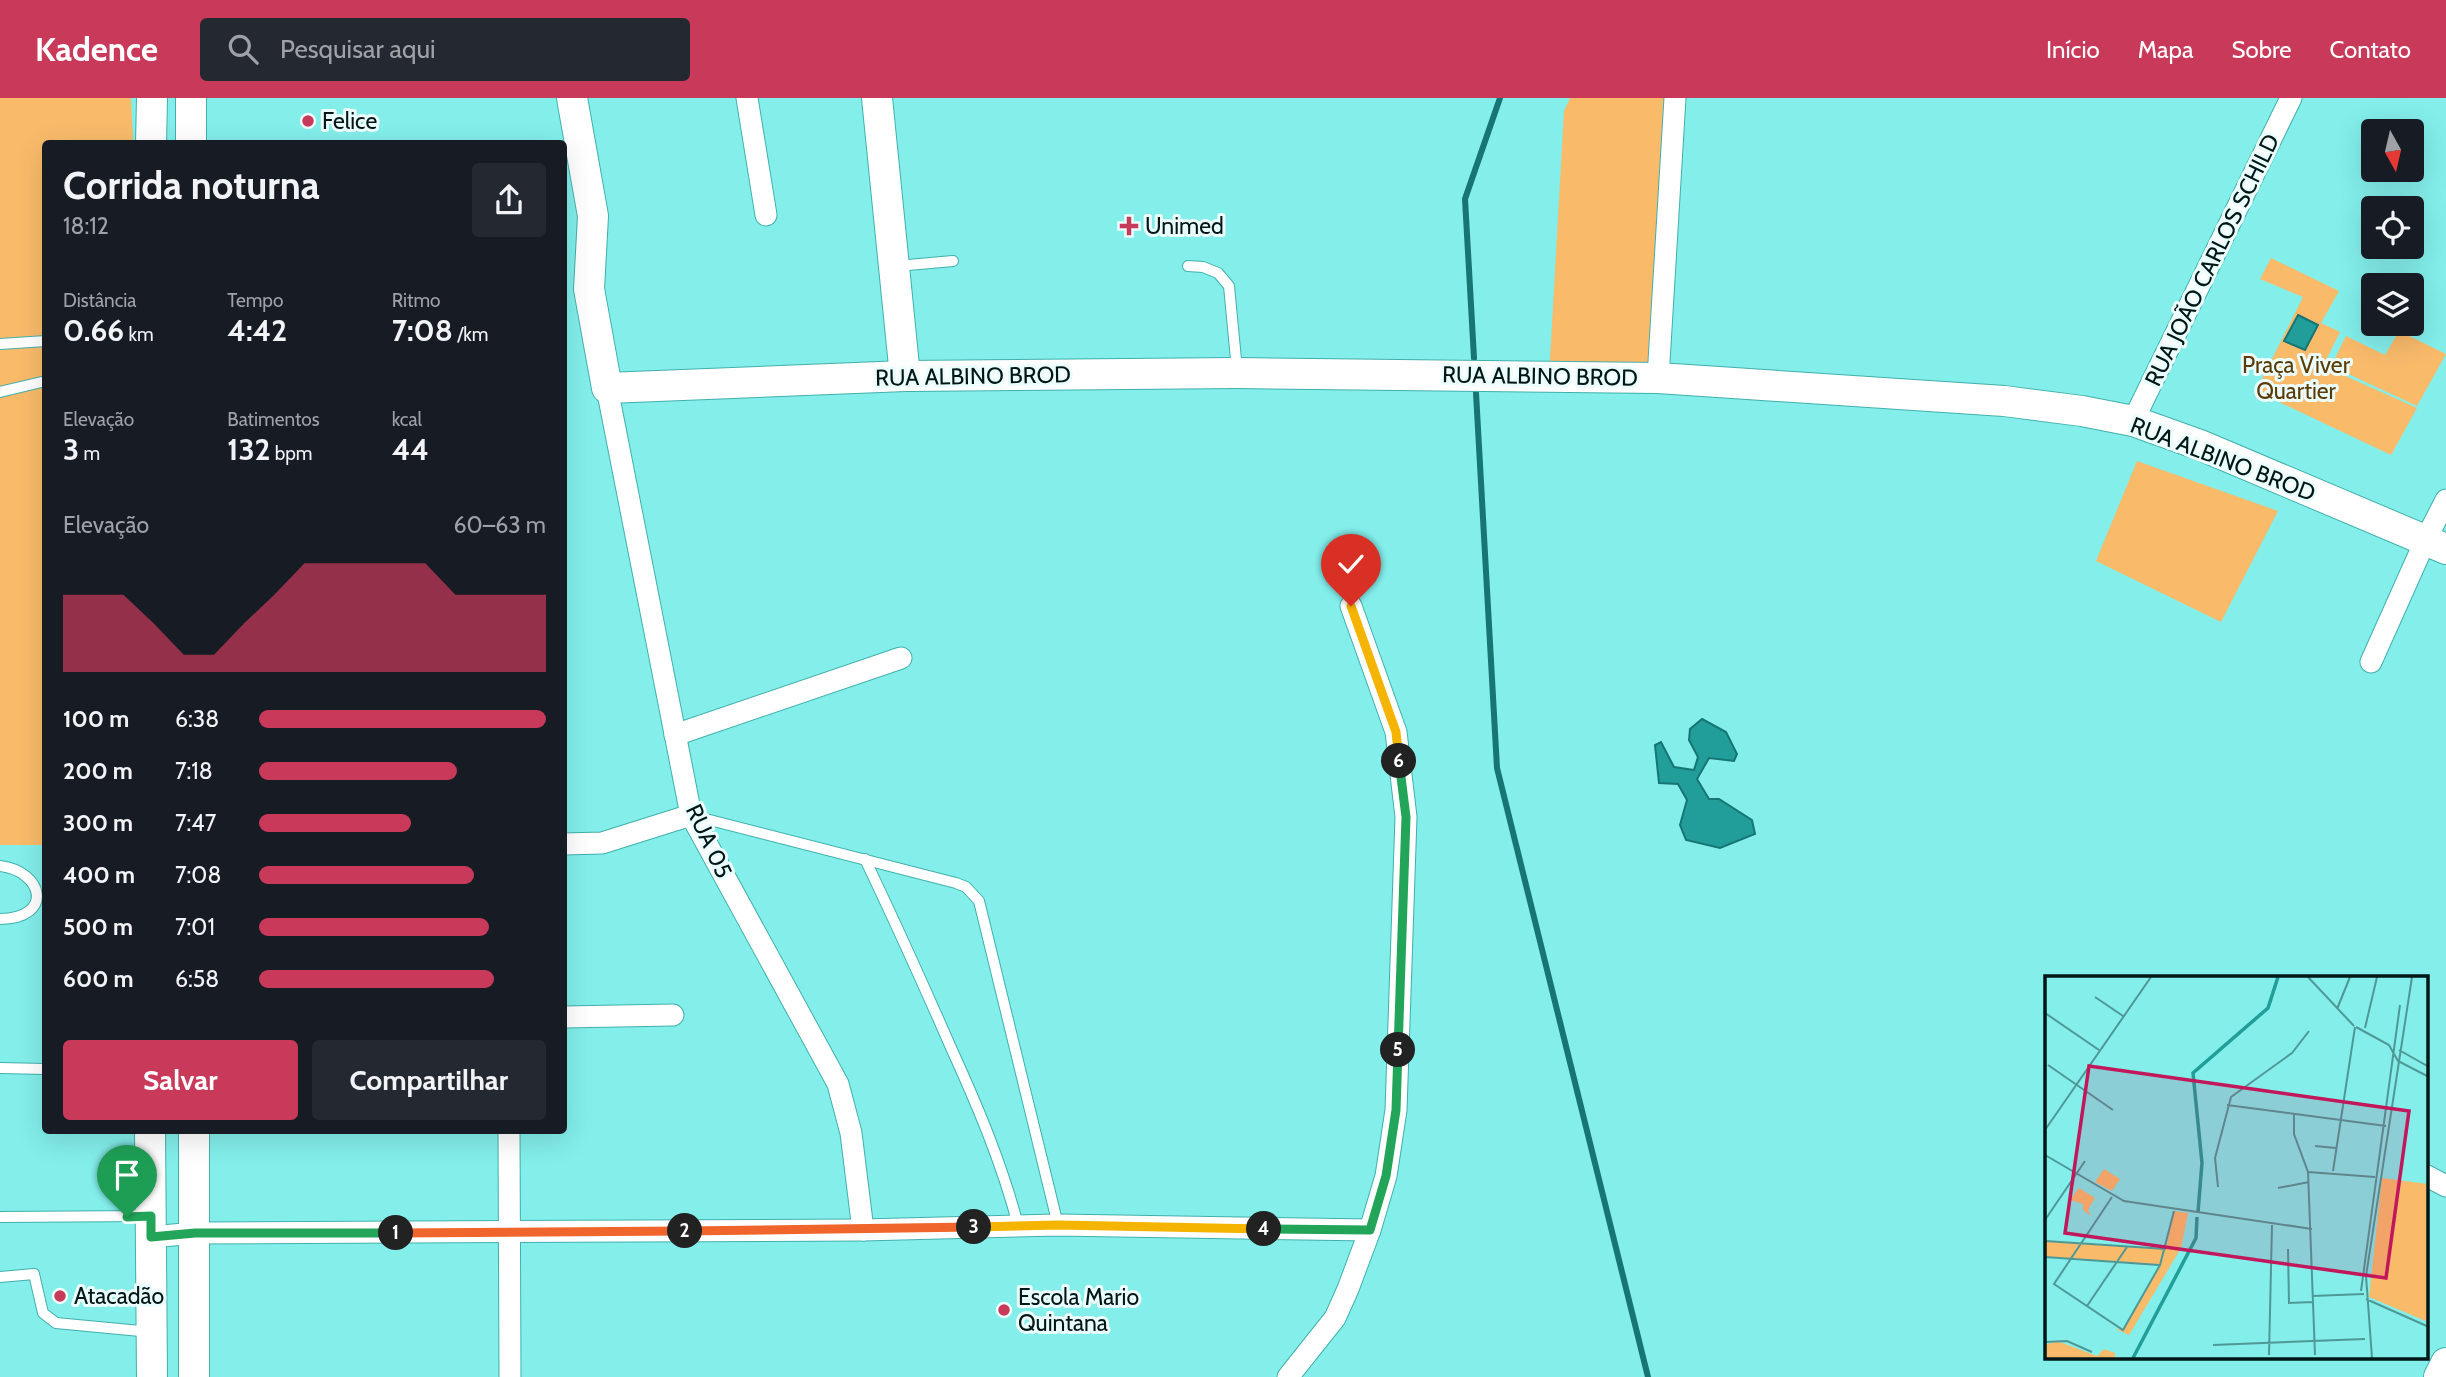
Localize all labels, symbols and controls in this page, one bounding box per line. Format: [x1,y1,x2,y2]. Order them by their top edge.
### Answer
search box [200,18,690,81]
text: Kadence [35,29,158,69]
icon: search [224,30,262,68]
text: Pesquisar aqui [280,33,436,65]
text: Início [2046,35,2100,64]
text: Mapa [2138,35,2193,64]
text: Sobre [2231,35,2292,64]
text: Contato [2330,35,2411,64]
place label: Felice [322,107,377,135]
marker: Felice [300,113,316,129]
north arrow [2361,119,2424,182]
map controls [2361,119,2424,336]
street label: RUA JOÃO CARLOS SCHILD [2139,129,2285,391]
text: Corrida noturna [63,162,320,209]
button: share [472,163,546,237]
button: locate [2361,196,2424,259]
text: 18:12 [63,212,109,240]
place label: Unimed [1145,212,1224,240]
marker: Unimed [1119,216,1139,236]
button: layers [2361,273,2424,336]
text: Distância [63,289,137,312]
text: Tempo [227,289,283,312]
text: Ritmo [392,289,441,312]
text: 0.66 [63,312,124,349]
text: 4:42 [227,312,287,349]
text: 7:08 [392,312,453,349]
text: km [124,323,154,346]
text: /km [453,323,489,346]
park label: Praça Viver Quartier [2242,351,2351,405]
street label: RUA ALBINO BROD [875,360,1071,392]
street label: RUA ALBINO BROD [1442,360,1638,392]
text: Elevação [63,408,134,431]
text: Batimentos [227,408,320,431]
text: kcal [392,408,422,431]
street label: RUA ALBINO BROD [2127,411,2319,507]
text: 3 [63,431,79,468]
text: 132 [227,431,270,468]
text: 44 [392,431,429,468]
text: m [79,442,100,465]
text: bpm [270,442,313,465]
text: Elevação [63,511,149,539]
text: 60–63 m [454,511,546,539]
pin [1321,534,1381,606]
icon: check [1332,545,1370,583]
text: 100 m [63,705,129,733]
text: 6:38 [175,705,219,733]
pin: 6 [1382,744,1416,778]
text: 6 [1393,749,1404,772]
text: 200 m [63,757,133,785]
text: 7:18 [175,757,213,785]
street label: RUA 05 [680,800,738,882]
text: 300 m [63,809,133,837]
text: 7:47 [175,809,216,837]
text: 400 m [63,861,135,889]
text: 7:08 [175,861,221,889]
text: 500 m [63,913,133,941]
text: 7:01 [175,913,215,941]
text: 600 m [63,965,134,993]
text: 6:58 [175,965,219,993]
inset map [2045,976,2428,1360]
pin: 5 [1380,1032,1416,1068]
text: 5 [1392,1038,1403,1061]
button: Salvar [63,1040,298,1120]
button: Compartilhar [312,1040,546,1120]
pin [97,1145,157,1217]
icon: arrive [108,1156,146,1194]
pin: 3 [956,1210,992,1244]
pin: 4 [1246,1212,1282,1246]
pin: 2 [668,1214,702,1248]
text: 3 [968,1215,979,1238]
pin: 1 [378,1216,414,1250]
text: 4 [1258,1217,1269,1240]
text: 2 [679,1219,690,1242]
text: 1 [392,1221,399,1244]
place label: Atacadão [74,1282,164,1310]
place label: Escola Mario Quintana [1018,1283,1139,1337]
marker: Atacadão [52,1288,68,1304]
marker: Escola Mario Quintana [996,1302,1012,1318]

